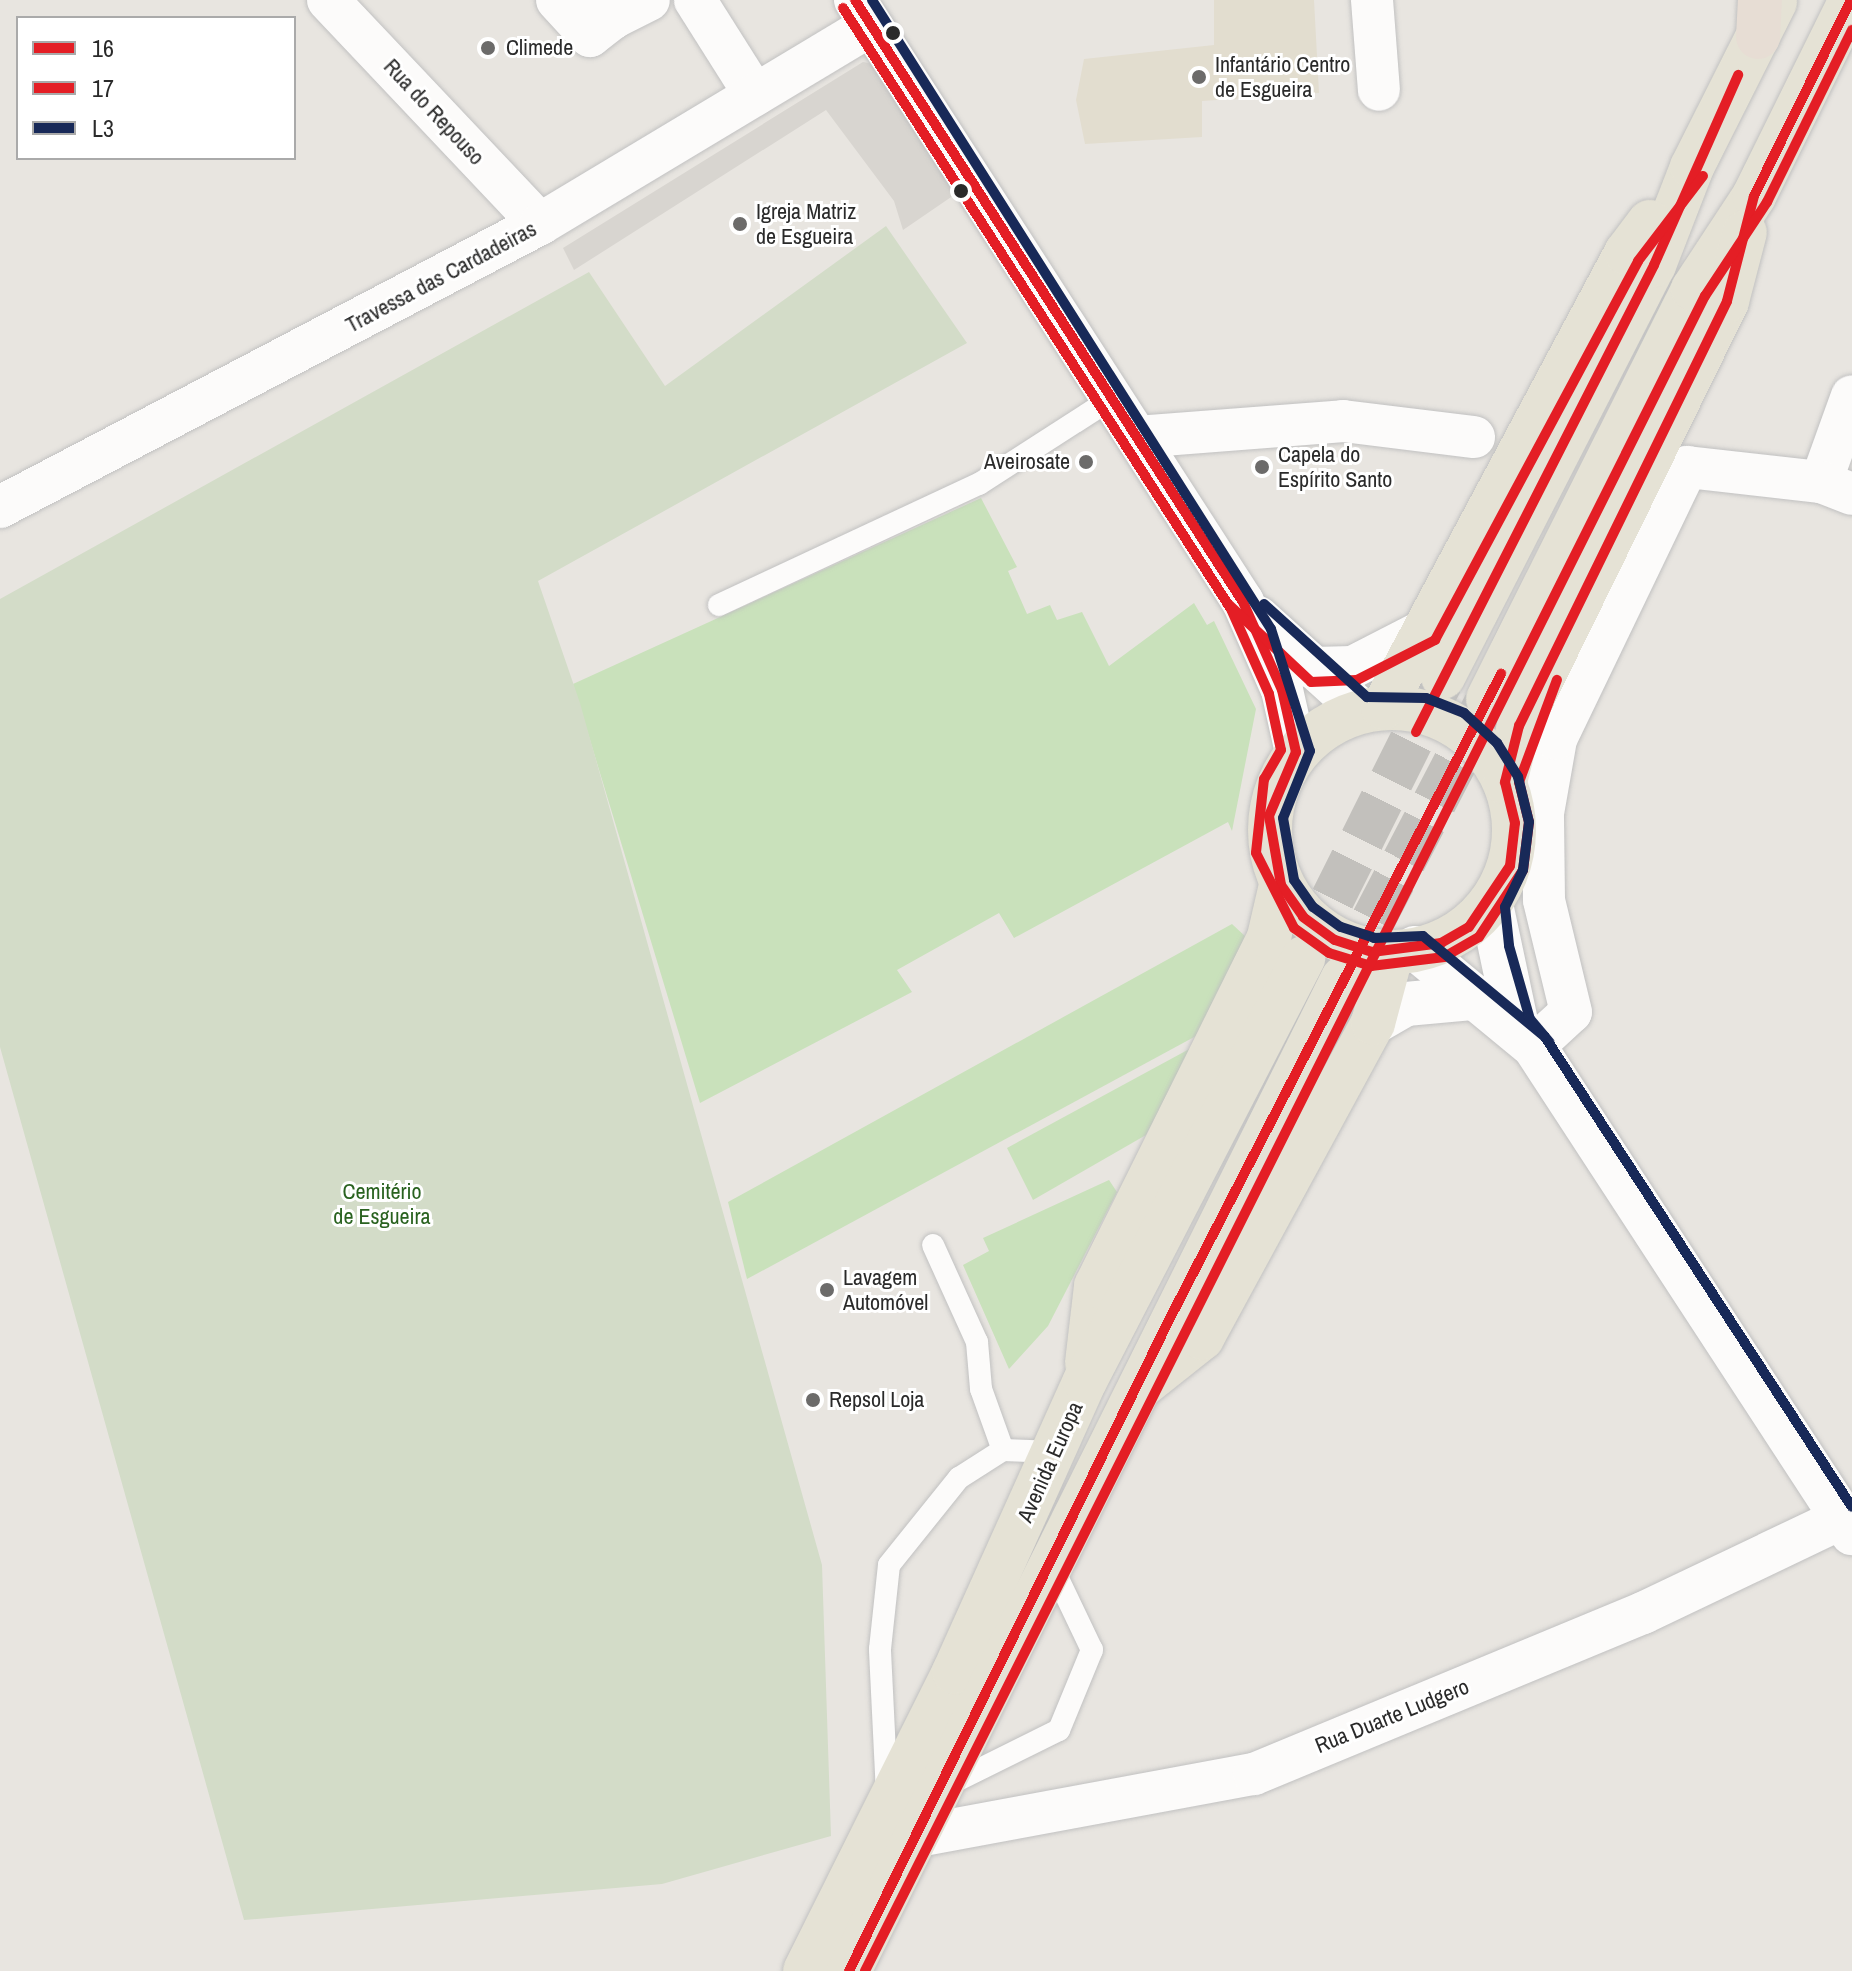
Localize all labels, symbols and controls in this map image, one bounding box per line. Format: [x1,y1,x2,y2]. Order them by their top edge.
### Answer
legend [16,16,296,160]
unlabelled marker [885,25,901,41]
text: 16 [92,32,114,64]
place label: Climede [506,35,573,61]
marker: Climede [477,37,499,59]
place label: Infantário Centro de Esgueira [1215,51,1350,102]
street label: Rua do Repouso [378,53,490,171]
marker: Infantário Centro de Esgueira [1190,68,1208,86]
text: 17 [92,72,114,104]
text: L3 [92,112,114,144]
unlabelled marker [953,183,969,199]
place label: Igreja Matriz de Esgueira [756,198,856,250]
marker: Igreja Matriz de Esgueira [731,215,749,233]
street label: Travessa das Cardadeiras [341,216,541,338]
place label: Capela do Espírito Santo [1278,441,1392,492]
place label: Aveirosate [984,449,1070,475]
marker: Aveirosate [1077,453,1095,471]
marker: Capela do Espírito Santo [1253,458,1271,476]
park label: Cemitério de Esgueira [333,1178,431,1230]
place label: Lavagem Automóvel [843,1264,928,1316]
marker: Lavagem Automóvel [818,1281,836,1299]
place label: Repsol Loja [829,1387,924,1413]
marker: Repsol Loja [804,1391,822,1409]
street label: Avenida Europa [1012,1398,1088,1526]
street label: Rua Duarte Ludgero [1311,1673,1473,1759]

